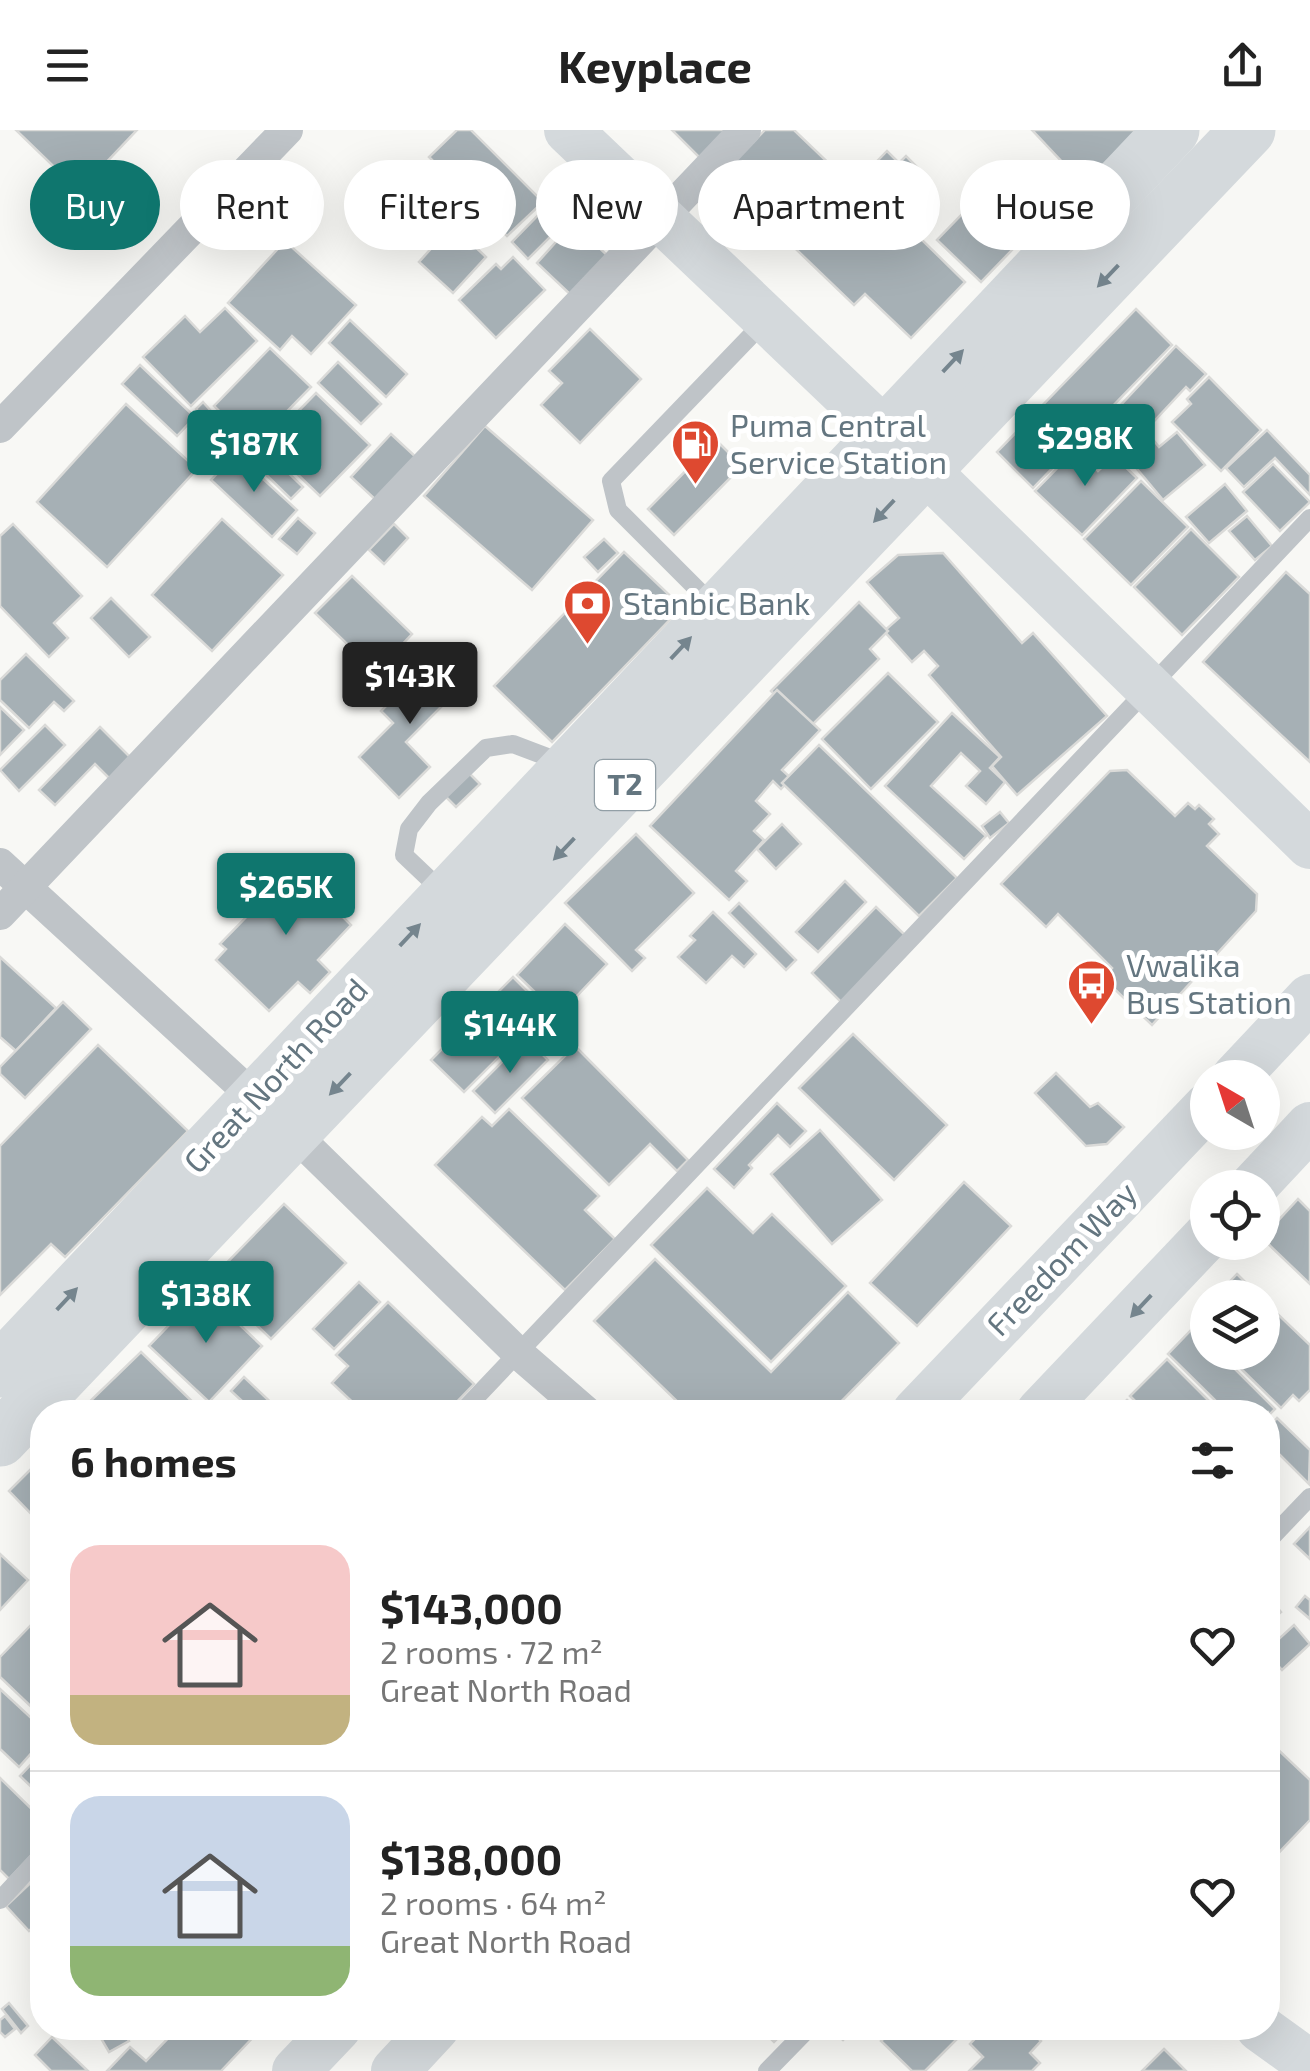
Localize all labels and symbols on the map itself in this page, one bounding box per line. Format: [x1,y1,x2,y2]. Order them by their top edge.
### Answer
one-way arrow [1097,264,1121,288]
one-way arrow [941,350,964,374]
pin: $298K [1015,404,1155,489]
place label: Puma Central Service Station [730,405,947,480]
pin: $187K [184,410,324,495]
fuel station icon: Puma Central Service Station [669,418,721,486]
one-way arrow [873,499,896,523]
bank icon: Stanbic Bank [562,578,614,646]
place label: Stanbic Bank [623,583,810,621]
one-way arrow [669,637,692,661]
pin: $143K [340,642,480,727]
road number: T2 [595,760,655,810]
one-way arrow [553,836,576,860]
pin: $265K [216,853,356,938]
one-way arrow [398,923,421,947]
place label: Vwalika Bus Station [1126,945,1292,1020]
bus stop icon: Vwalika Bus Station [1065,958,1117,1026]
street label: Great North Road [175,970,374,1180]
pin: $144K [440,991,580,1076]
north arrow [1190,1060,1280,1150]
one-way arrow [329,1072,352,1096]
street label: Freedom Way [978,1173,1143,1342]
pin: $138K [136,1261,276,1346]
one-way arrow [55,1287,78,1311]
one-way arrow [1130,1293,1153,1317]

